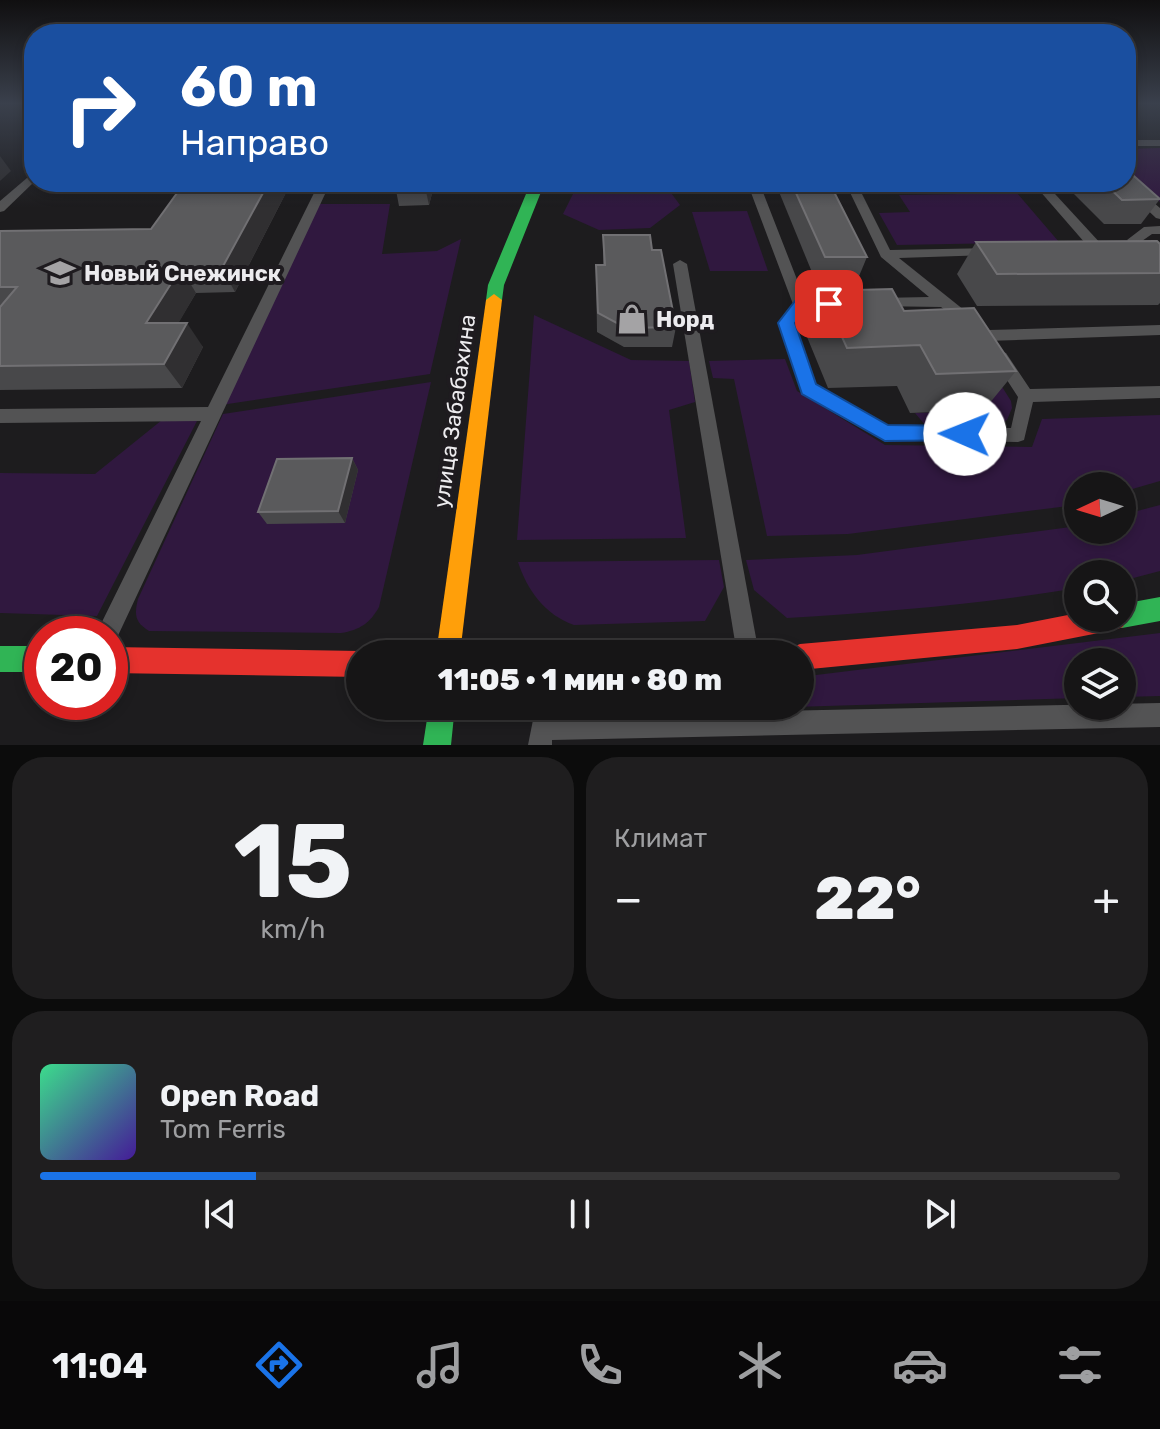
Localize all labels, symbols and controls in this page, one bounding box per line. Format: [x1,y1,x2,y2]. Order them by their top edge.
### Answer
text: 60 m [180,54,318,120]
icon: right [48,56,152,160]
text: Направо [180,121,329,164]
school or university icon: Новый Снежинск [43,256,77,290]
place label: Новый Снежинск [84,260,281,287]
pin [795,270,863,338]
icon: arrive [807,282,851,326]
shop icon: Норд [615,302,649,336]
place label: Норд [656,306,714,333]
street label: улица Забабахина [428,313,481,510]
position arrow [923,392,1007,476]
north arrow [1064,472,1136,544]
map controls [1064,472,1136,720]
button: search [1064,560,1136,632]
speed limit sign: 20 [24,616,128,720]
button: layers [1064,648,1136,720]
text: 11:05 · 1 мин · 80 m [438,662,722,698]
text: 15 [234,800,352,923]
text: Климат [614,823,707,854]
text: 22° [814,863,921,934]
text: − [614,873,643,925]
text: + [1093,873,1120,925]
text: km/h [261,914,325,945]
text: Open Road [160,1078,319,1114]
text: Tom Ferris [160,1114,286,1145]
icon: previous [198,1192,242,1236]
icon: pause [558,1192,602,1236]
icon: next [918,1192,962,1236]
icon: directions [251,1337,307,1393]
icon: music [412,1337,468,1393]
icon: phone [572,1337,628,1393]
icon: climate [732,1337,788,1393]
icon: car [892,1337,948,1393]
icon: filters [1052,1337,1108,1393]
text: 11:04 [52,1344,147,1387]

